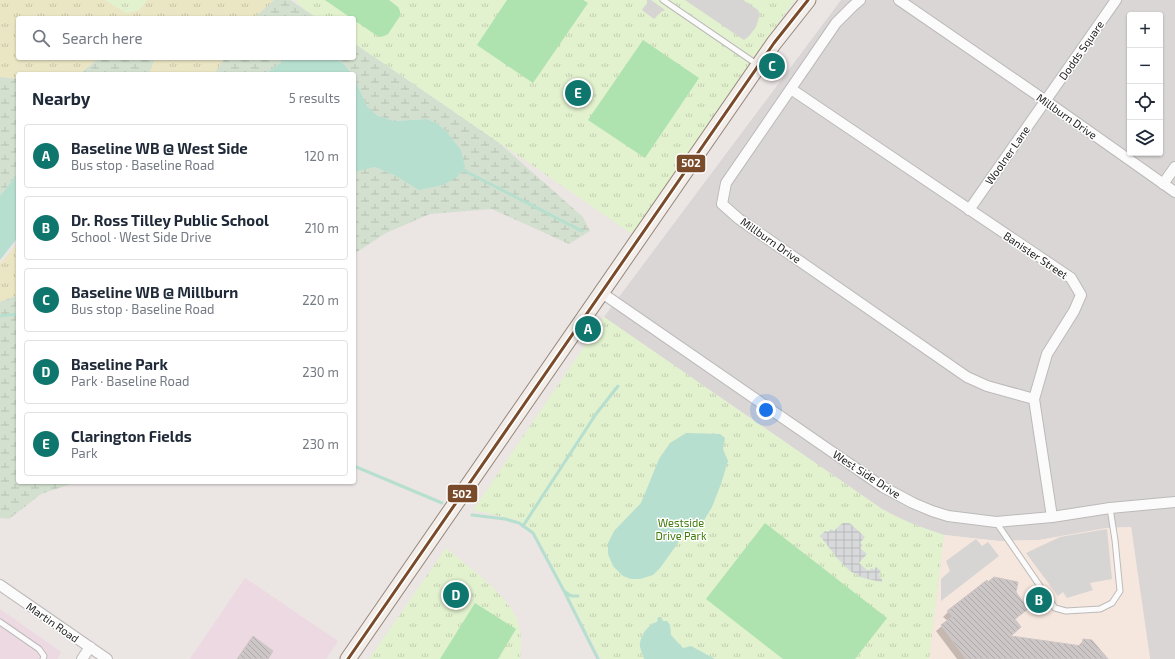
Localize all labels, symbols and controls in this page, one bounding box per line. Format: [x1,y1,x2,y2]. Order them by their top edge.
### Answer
map controls [1127,12,1163,156]
button: + [1127,12,1163,48]
search box [16,16,356,60]
street label: Dodds Square [1056,18,1106,82]
icon: search [30,27,52,49]
text: Search here [62,29,143,47]
button: − [1127,48,1163,84]
pin: C [759,51,785,81]
pin: E [565,78,591,108]
button: locate [1127,84,1163,120]
text: Nearby [32,88,90,108]
text: 5 results [289,90,340,106]
street label: Millburn Drive [1034,90,1100,142]
button: layers [1127,120,1163,156]
street label: Woolner Lane [982,123,1032,187]
text: Baseline WB @ West Side [71,139,248,157]
text: A [42,148,50,164]
text: 120 m [304,148,339,164]
line badge: 502 [676,154,706,173]
text: 502 [681,156,701,169]
text: Bus stop · Baseline Road [71,157,215,173]
text: Dr. Ross Tilley Public School [71,211,269,229]
street label: Millburn Drive [738,214,804,266]
text: B [42,220,50,236]
text: 210 m [304,220,339,236]
text: School · West Side Drive [71,229,211,245]
street label: Banister Street [1001,229,1071,281]
text: Baseline WB @ Millburn [71,283,238,301]
text: C [42,292,50,308]
text: 220 m [302,292,339,308]
text: Bus stop · Baseline Road [71,301,215,317]
pin: A [575,314,601,344]
text: Baseline Park [71,355,168,373]
text: D [42,364,50,380]
text: 230 m [302,364,339,380]
text: Park · Baseline Road [71,373,190,389]
your location [756,400,776,420]
text: Clarington Fields [71,427,192,445]
text: E [42,436,50,452]
text: 230 m [302,436,339,452]
text: Park [71,445,98,461]
street label: West Side Drive [831,447,903,501]
line badge: 502 [447,484,478,503]
text: 502 [452,487,472,500]
park label: Westside Drive Park [655,516,707,542]
pin: D [443,580,469,610]
pin: B [1026,585,1052,615]
street label: Martin Road [24,599,82,645]

